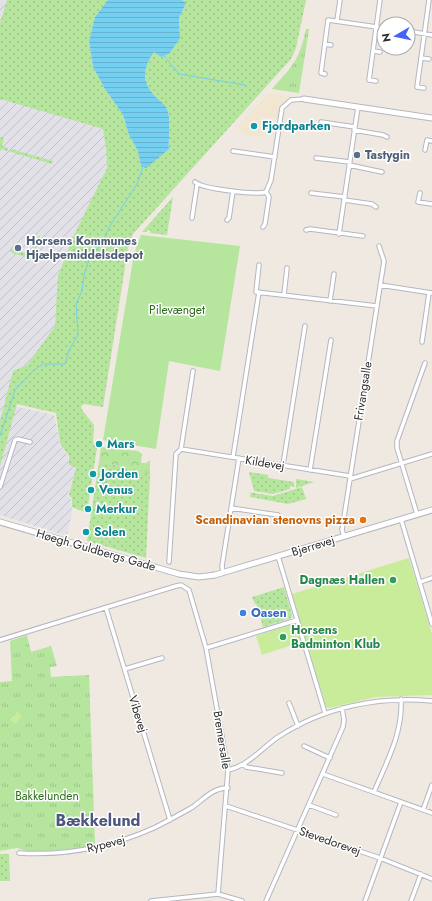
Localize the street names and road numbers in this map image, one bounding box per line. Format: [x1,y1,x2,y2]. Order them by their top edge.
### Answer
street label: Frivangsalle [349,360,377,422]
street label: Kildevej [244,451,286,475]
street label: Høegh Guldbergs Gade [34,524,158,576]
street label: Bjerrevej [289,531,337,561]
street label: Vibevej [124,693,152,735]
street label: Bremersalle [209,710,235,770]
street label: Stevedorevej [297,822,363,860]
street label: Rypevej [85,831,127,857]

